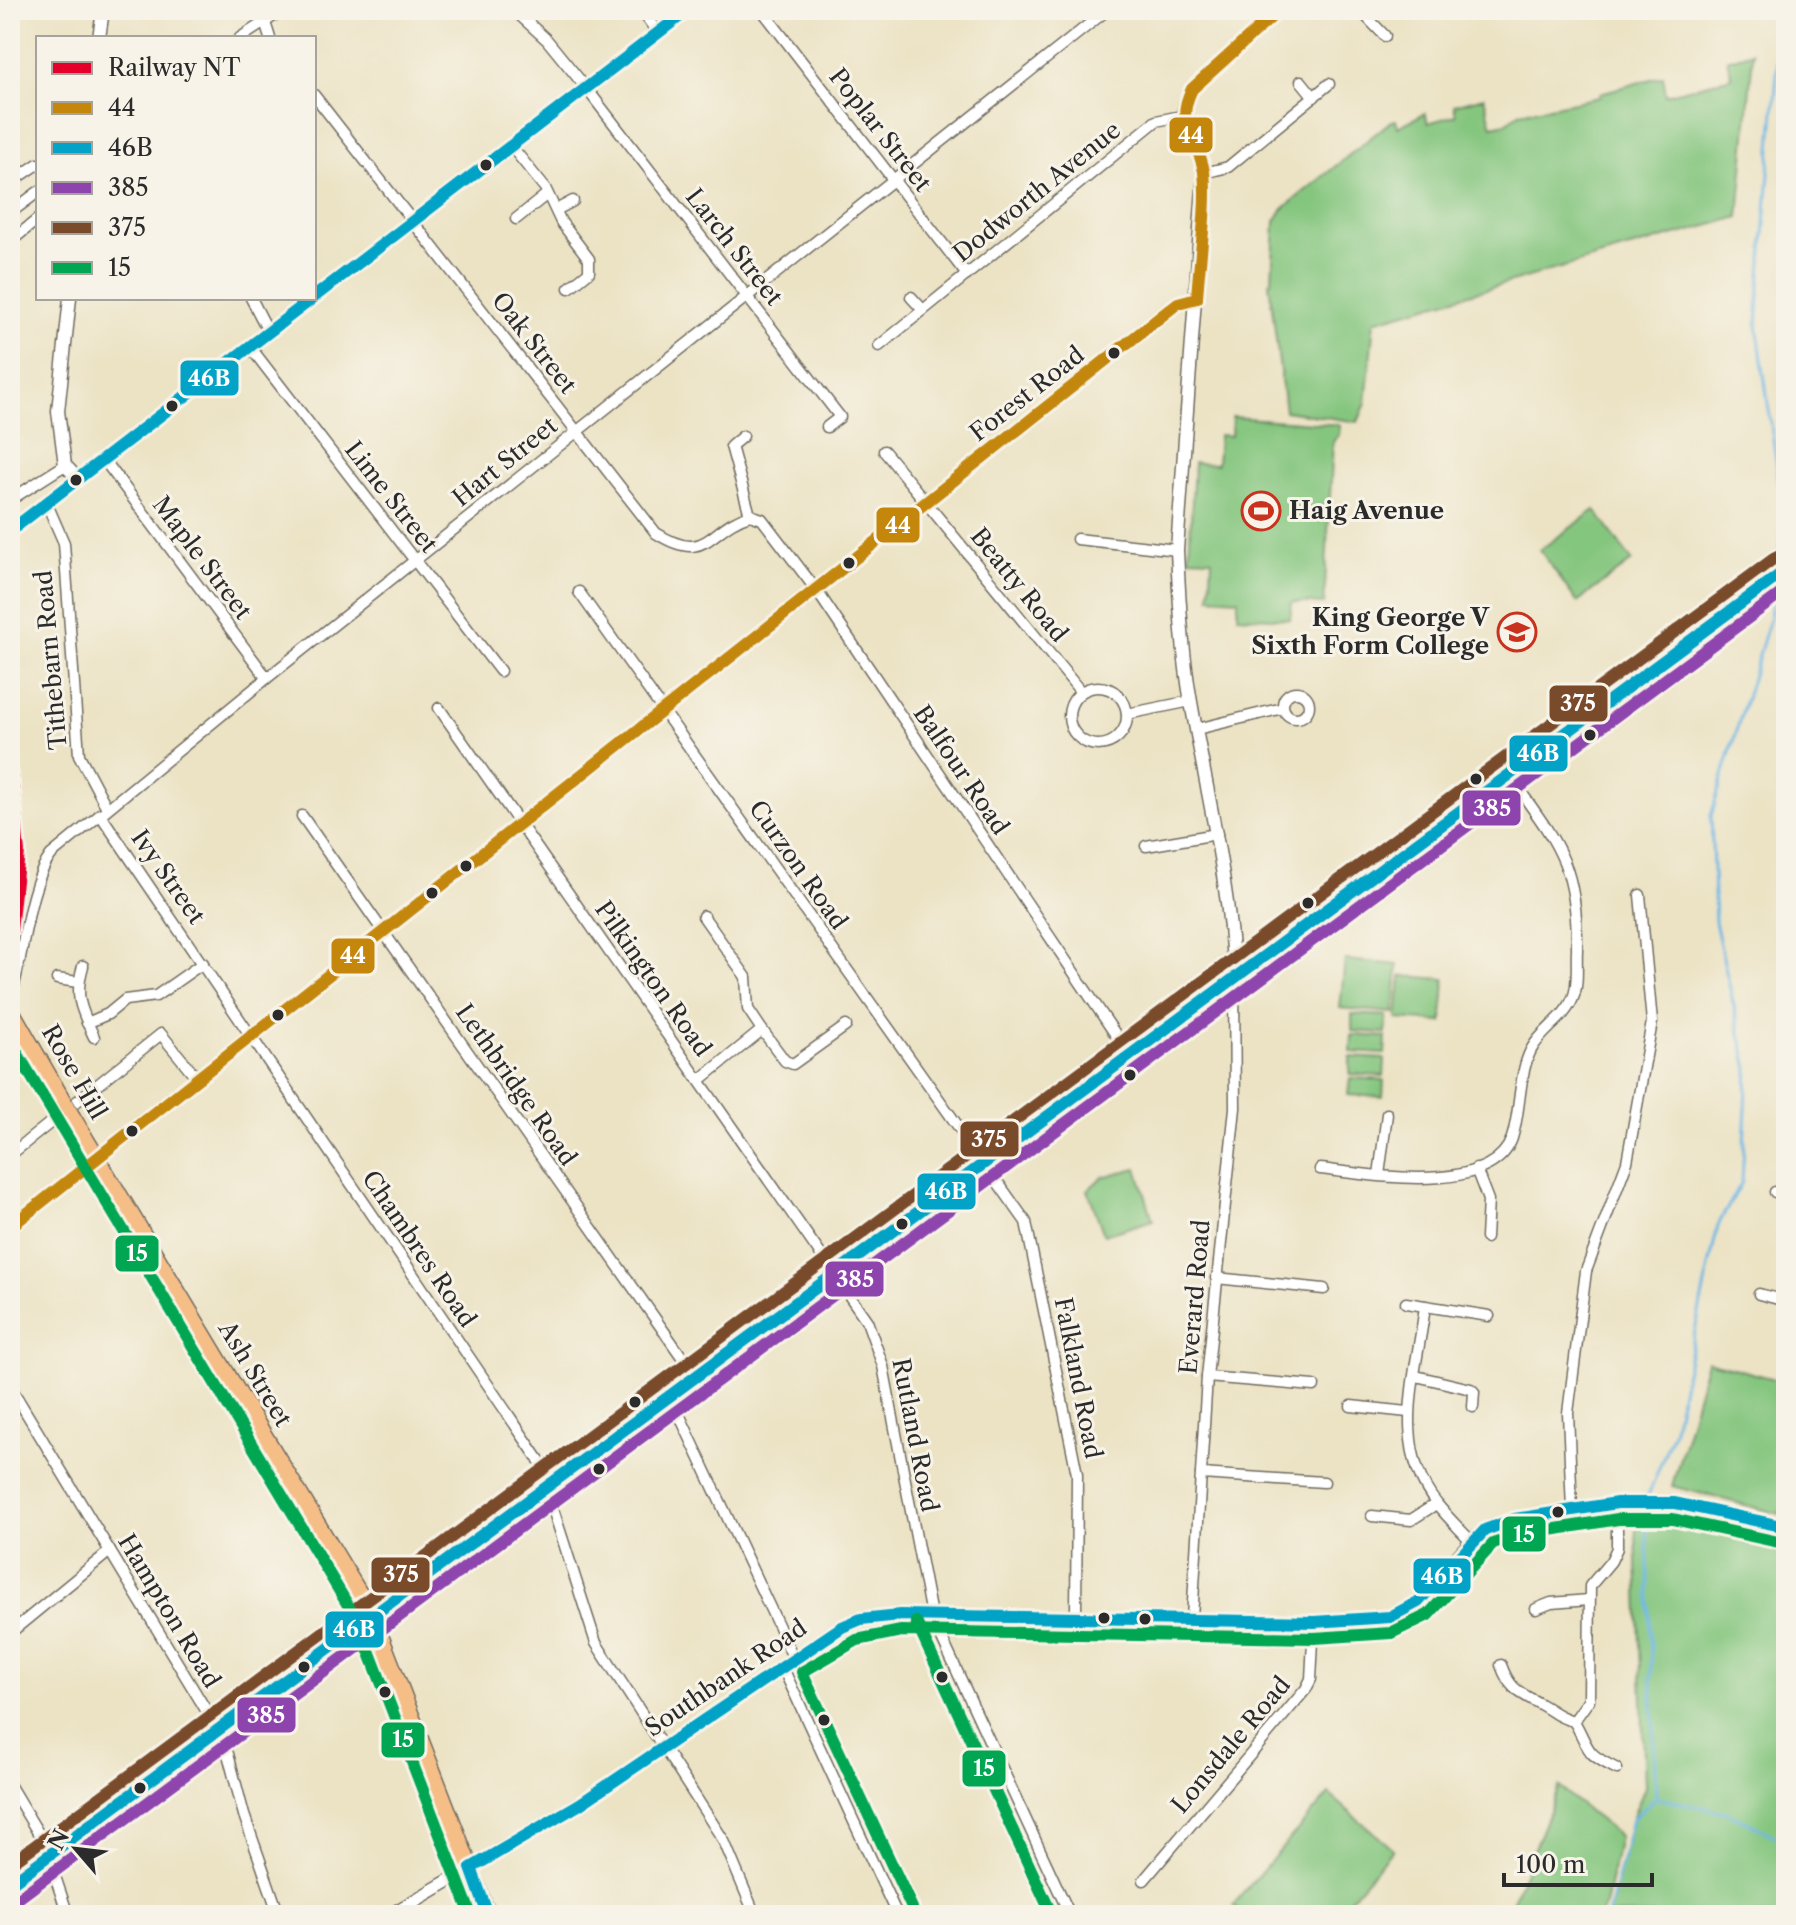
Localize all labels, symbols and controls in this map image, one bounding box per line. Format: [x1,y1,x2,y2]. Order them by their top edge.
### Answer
legend [36,36,316,300]
text: Railway NT [108,53,240,82]
street label: Poplar Street [823,62,938,198]
text: 44 [108,93,136,122]
street label: Dodworth Avenue [947,115,1126,268]
line badge: 44 [1168,116,1214,154]
text: 44 [1178,122,1204,149]
text: 46B [108,133,153,162]
unlabelled marker [478,157,494,173]
text: 385 [108,173,148,202]
street label: Larch Street [680,183,789,311]
text: 375 [108,213,146,242]
text: 15 [108,253,131,282]
street label: Oak Street [486,286,583,399]
street label: Forest Road [964,340,1090,447]
unlabelled marker [1106,345,1122,361]
line badge: 46B [179,359,240,397]
text: 46B [188,365,230,392]
unlabelled marker [164,398,180,414]
street label: Hart Street [447,410,563,513]
street label: Lime Street [339,435,444,559]
unlabelled marker [68,472,84,488]
street label: Maple Street [147,490,258,625]
sports icon: Haig Avenue [1240,490,1282,532]
place label: Haig Avenue [1289,496,1444,525]
line badge: 44 [875,506,921,544]
text: 44 [885,512,911,539]
street label: Beatty Road [965,522,1074,648]
unlabelled marker [841,555,857,571]
street label: Tithebarn Road [28,569,73,751]
place label: King George V Sixth Form College [1251,603,1490,660]
school or university icon: King George V Sixth Form College [1496,611,1538,653]
line badge: 375 [1548,684,1609,723]
text: 375 [1560,690,1596,717]
street label: Balfour Road [908,700,1016,840]
unlabelled marker [1582,727,1598,743]
line badge: 46B [1508,734,1569,773]
text: 46B [1517,740,1559,767]
unlabelled marker [1468,771,1484,787]
line badge: 385 [1461,789,1522,827]
street label: Curzon Road [743,794,854,935]
text: 385 [1473,795,1511,822]
street label: Ivy Street [125,824,212,930]
unlabelled marker [458,858,474,874]
unlabelled marker [424,885,440,901]
street label: Pilkington Road [589,895,718,1062]
unlabelled marker [1300,895,1316,911]
line badge: 44 [330,937,376,975]
text: 44 [340,942,366,969]
street label: Lethbridge Road [450,998,583,1172]
unlabelled marker [270,1007,286,1023]
street label: Rose Hill [36,1019,113,1124]
unlabelled marker [1122,1067,1138,1083]
line badge: 375 [959,1120,1020,1158]
unlabelled marker [124,1123,140,1139]
text: 375 [971,1126,1007,1153]
street label: Chambres Road [356,1165,483,1333]
line badge: 46B [916,1172,977,1211]
text: 46B [925,1178,967,1205]
unlabelled marker [894,1216,910,1232]
street label: Everard Road [1173,1218,1216,1375]
line badge: 15 [114,1234,160,1273]
text: 15 [126,1240,148,1267]
line badge: 385 [824,1260,885,1298]
text: 385 [836,1266,874,1293]
street label: Falkland Road [1049,1295,1108,1461]
street label: Ash Street [212,1315,298,1432]
street label: Rutland Road [886,1356,945,1515]
unlabelled marker [627,1394,643,1410]
unlabelled marker [591,1461,607,1477]
unlabelled marker [1550,1504,1566,1520]
line badge: 15 [1501,1515,1547,1553]
text: 15 [1513,1521,1535,1548]
street label: Hampton Road [112,1529,227,1693]
line badge: 375 [370,1556,431,1594]
line badge: 46B [1412,1557,1472,1595]
text: 375 [383,1561,419,1588]
text: 46B [1421,1563,1463,1590]
line badge: 46B [324,1610,385,1649]
unlabelled marker [1096,1610,1112,1626]
unlabelled marker [1137,1611,1153,1627]
street label: Southbank Road [639,1613,812,1742]
text: 46B [333,1616,375,1643]
unlabelled marker [296,1659,312,1675]
unlabelled marker [934,1669,950,1685]
street label: Lonsdale Road [1165,1670,1296,1819]
unlabelled marker [377,1684,393,1700]
line badge: 385 [236,1696,297,1734]
text: 385 [247,1702,285,1729]
unlabelled marker [816,1712,832,1728]
line badge: 15 [380,1721,426,1759]
text: 15 [392,1726,414,1753]
line badge: 15 [961,1749,1007,1788]
text: 15 [973,1755,995,1782]
unlabelled marker [132,1780,148,1796]
north arrow [36,1809,116,1889]
text: N [42,1825,75,1855]
scale bar [1504,1837,1652,1887]
text: 100 m [1516,1850,1585,1879]

